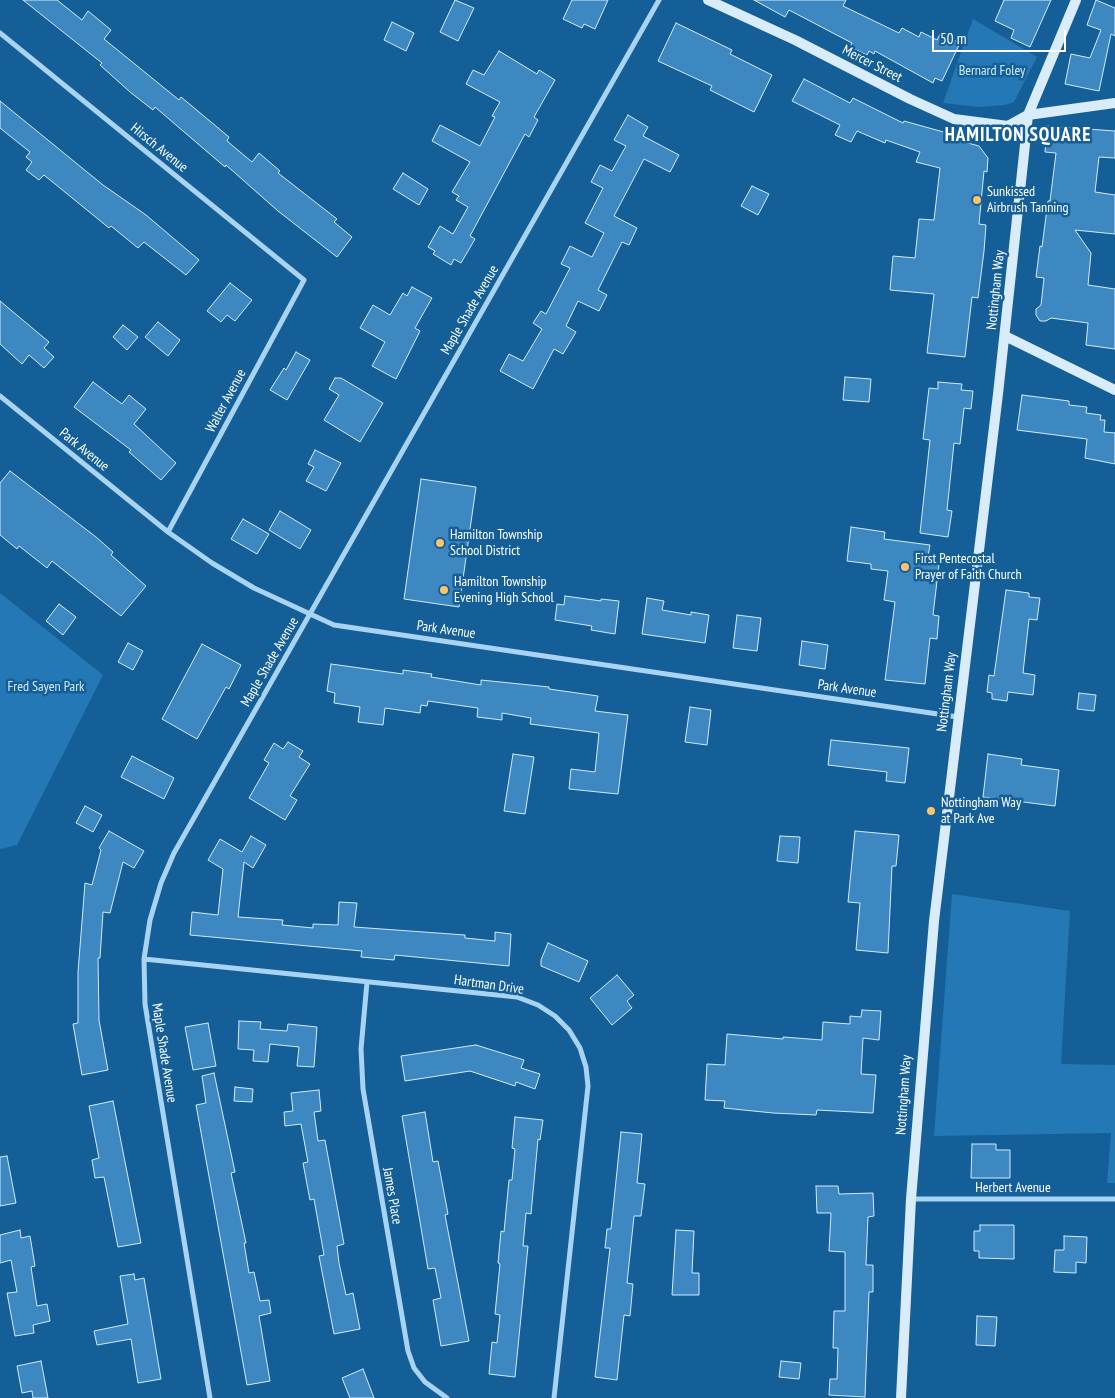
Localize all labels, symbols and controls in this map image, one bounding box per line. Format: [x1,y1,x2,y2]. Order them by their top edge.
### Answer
scale bar [935,20,1069,52]
text: 50 m [940,29,966,48]
street label: Mercer Street [839,42,905,86]
park label: Bernard Foley [959,63,1025,79]
street label: Hirsch Avenue [127,120,191,176]
district label: HAMILTON SQUARE [943,125,1093,147]
place label: Sunkissed Airbrush Tanning [987,184,1069,216]
marker: Sunkissed Airbrush Tanning [971,194,983,206]
street label: Nottingham Way [983,249,1009,331]
street label: Maple Shade Avenue [438,262,502,358]
street label: Walter Avenue [202,366,250,436]
street label: Park Avenue [56,425,112,475]
place label: Hamilton Township School District [450,527,543,560]
marker: Hamilton Township School District [434,537,446,549]
place label: First Pentecostal Prayer of Faith Church [915,551,1022,584]
marker: First Pentecostal Prayer of Faith Church [899,561,911,573]
place label: Hamilton Township Evening High School [454,574,554,606]
marker: Hamilton Township Evening High School [438,584,450,596]
street label: Maple Shade Avenue [238,614,302,710]
street label: Park Avenue [416,618,476,642]
street label: Nottingham Way [934,651,960,733]
street label: Park Avenue [817,677,877,701]
park label: Fred Sayen Park [8,679,84,695]
place label: Nottingham Way at Park Ave [941,795,1021,828]
marker: Nottingham Way at Park Ave [925,805,937,817]
street label: Hartman Drive [453,972,525,998]
street label: Maple Shade Avenue [148,1002,180,1104]
street label: Nottingham Way [893,1054,915,1136]
street label: James Place [379,1166,405,1226]
street label: Herbert Avenue [975,1180,1051,1196]

